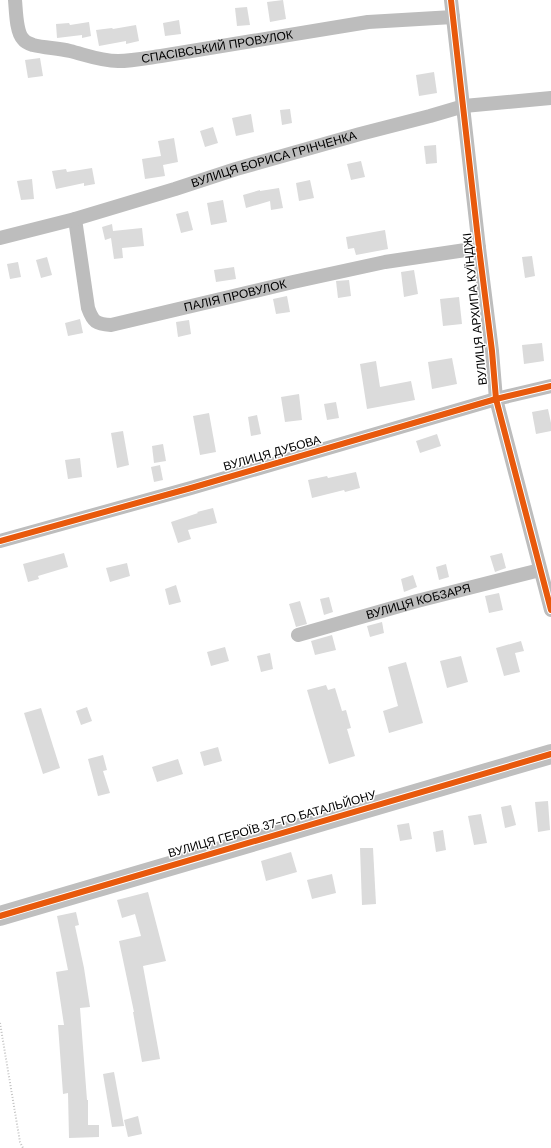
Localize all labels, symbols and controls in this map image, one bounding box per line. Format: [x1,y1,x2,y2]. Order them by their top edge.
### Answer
street label: СПАСІВСЬКИЙ ПРОВУЛОК [140,26,294,67]
street label: ВУЛИЦЯ БОРИСА ГРІНЧЕНКА [189,127,358,191]
street label: ВУЛИЦЯ АРХИПА КУЇНДЖІ [459,232,491,386]
street label: ПАЛІЯ ПРОВУЛОК [182,276,288,316]
street label: ВУЛИЦЯ ДУБОВА [221,431,323,475]
street label: ВУЛИЦЯ КОБЗАРЯ [364,580,472,623]
street label: ВУЛИЦЯ ГЕРОЇВ 37-ГО БАТАЛЬЙОНУ [166,786,378,861]

